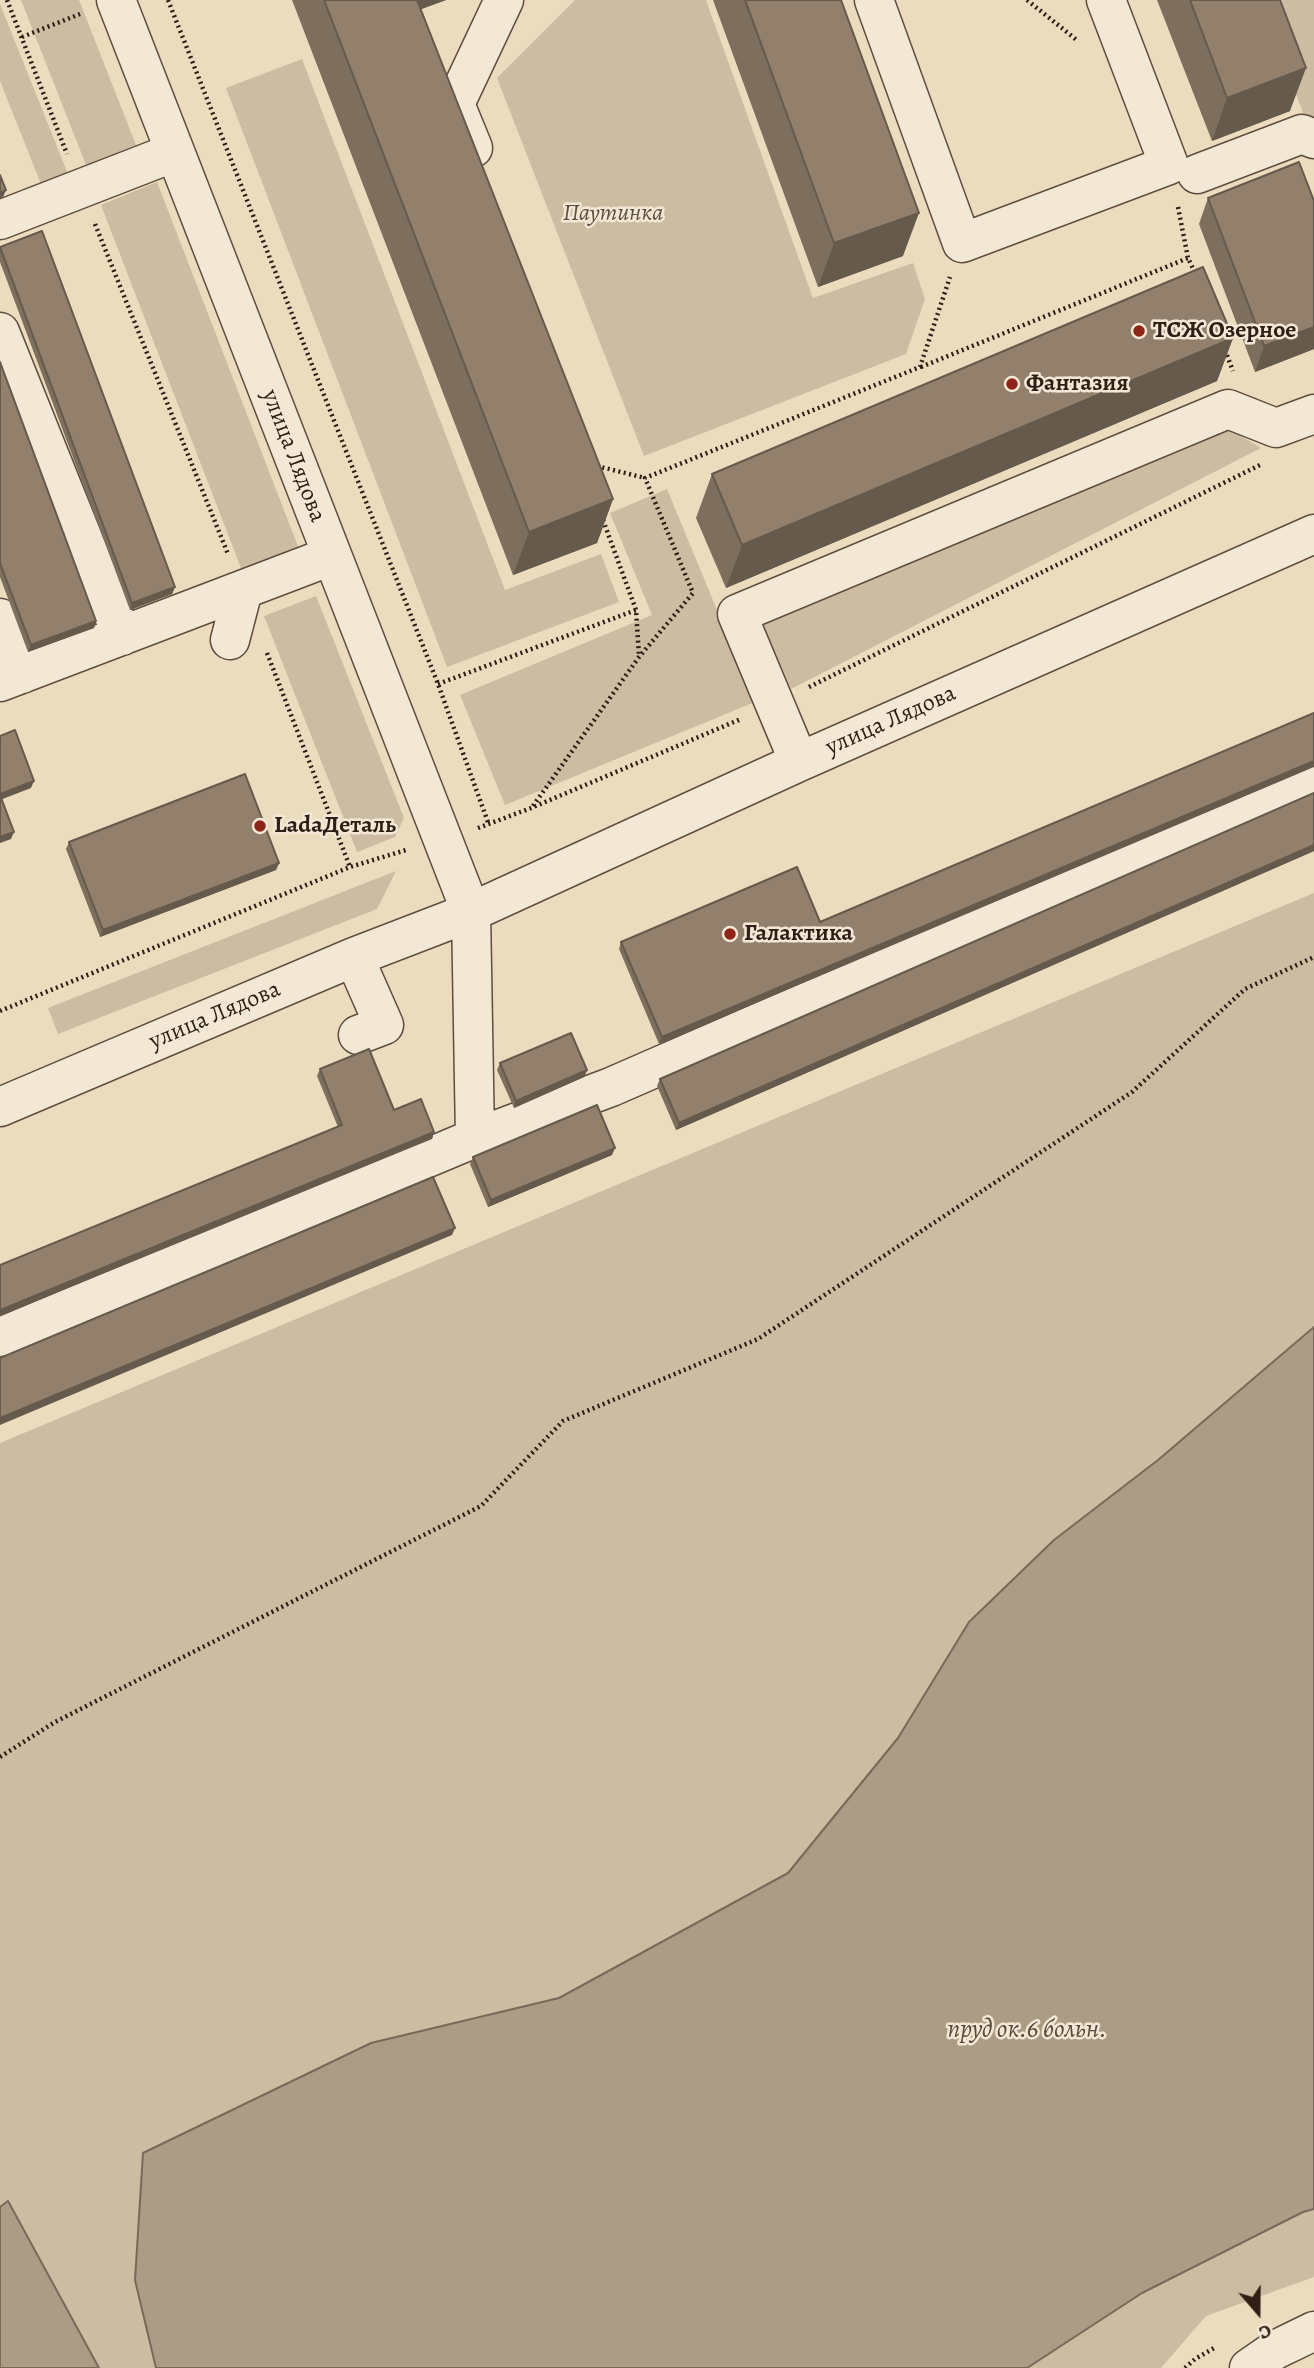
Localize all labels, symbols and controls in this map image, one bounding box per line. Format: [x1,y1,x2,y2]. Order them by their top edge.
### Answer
park label: Паутинка [563,200,663,228]
place label: ТСЖ Озерное [1153,317,1296,345]
marker: ТСЖ Озерное [1131,323,1147,339]
place label: Фантазия [1026,370,1129,398]
marker: Фантазия [1004,376,1020,392]
street label: улица Лядова [255,386,331,526]
street label: улица Лядова [821,679,961,763]
place label: LadaДеталь [274,812,396,840]
marker: LadaДеталь [252,818,268,834]
place label: Галактика [744,920,853,948]
marker: Галактика [722,926,738,942]
street label: улица Лядова [145,975,285,1057]
water label: пруд ок.6 больн. [947,2015,1107,2047]
north arrow [1223,2277,1293,2347]
text: С [1255,2318,1275,2346]

